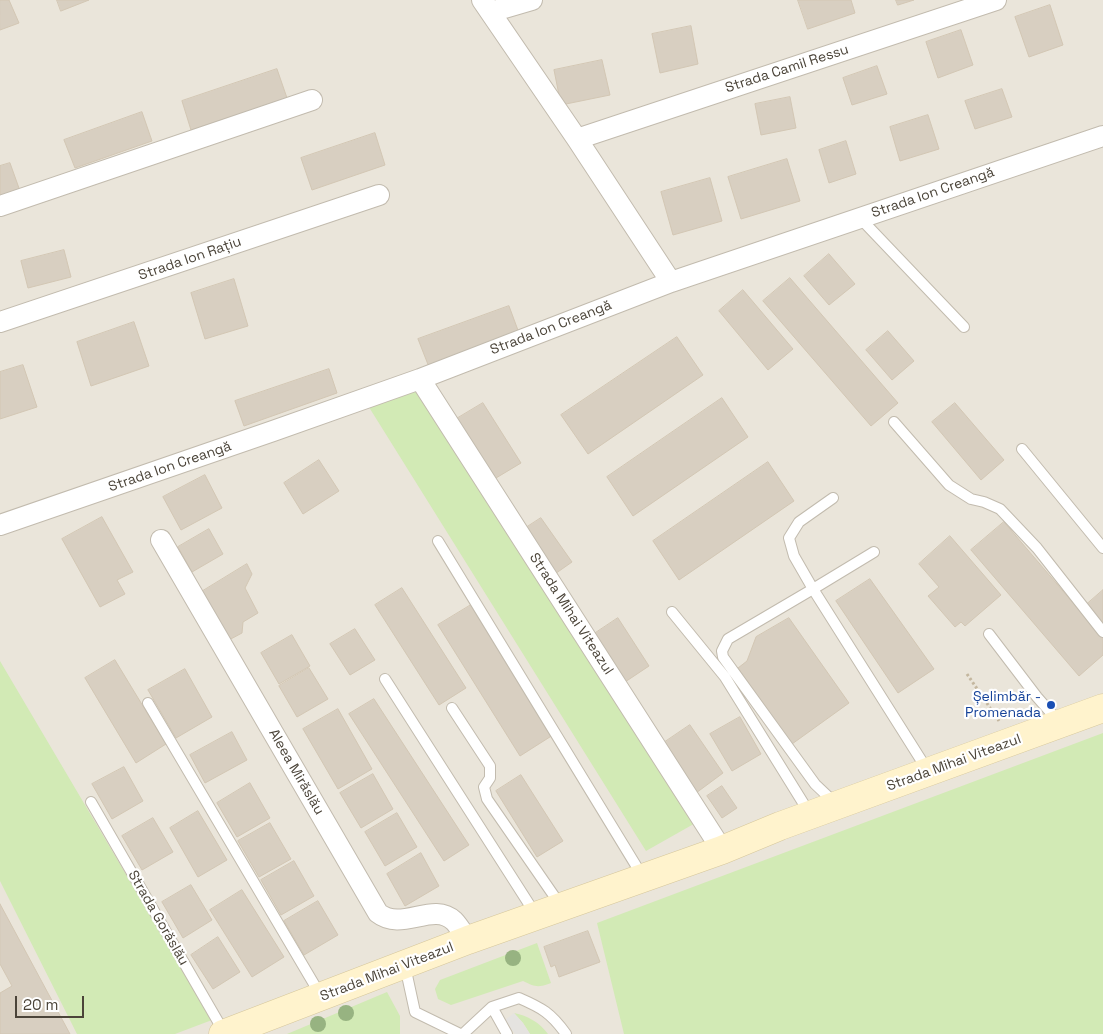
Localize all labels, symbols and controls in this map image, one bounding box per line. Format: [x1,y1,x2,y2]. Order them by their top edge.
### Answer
street label: Strada Camil Ressu [723,41,851,97]
street label: Strada Ion Creangă [869,164,997,222]
street label: Strada Ion Rațiu [136,234,244,284]
street label: Strada Ion Creangă [488,297,614,359]
street label: Strada Ion Creangă [106,438,234,496]
street label: Strada Mihai Viteazul [525,550,617,678]
place label: Șelimbăr - Promenada [965,689,1041,722]
marker: Șelimbăr - Promenada [1045,699,1057,711]
street label: Aleea Mirăslău [265,726,327,818]
street label: Strada Mihai Viteazul [885,731,1023,795]
street label: Strada Gorăslău [124,868,192,968]
street label: Strada Mihai Viteazul [318,939,456,1005]
scale bar [18,986,86,1018]
text: 20 m [23,995,58,1014]

